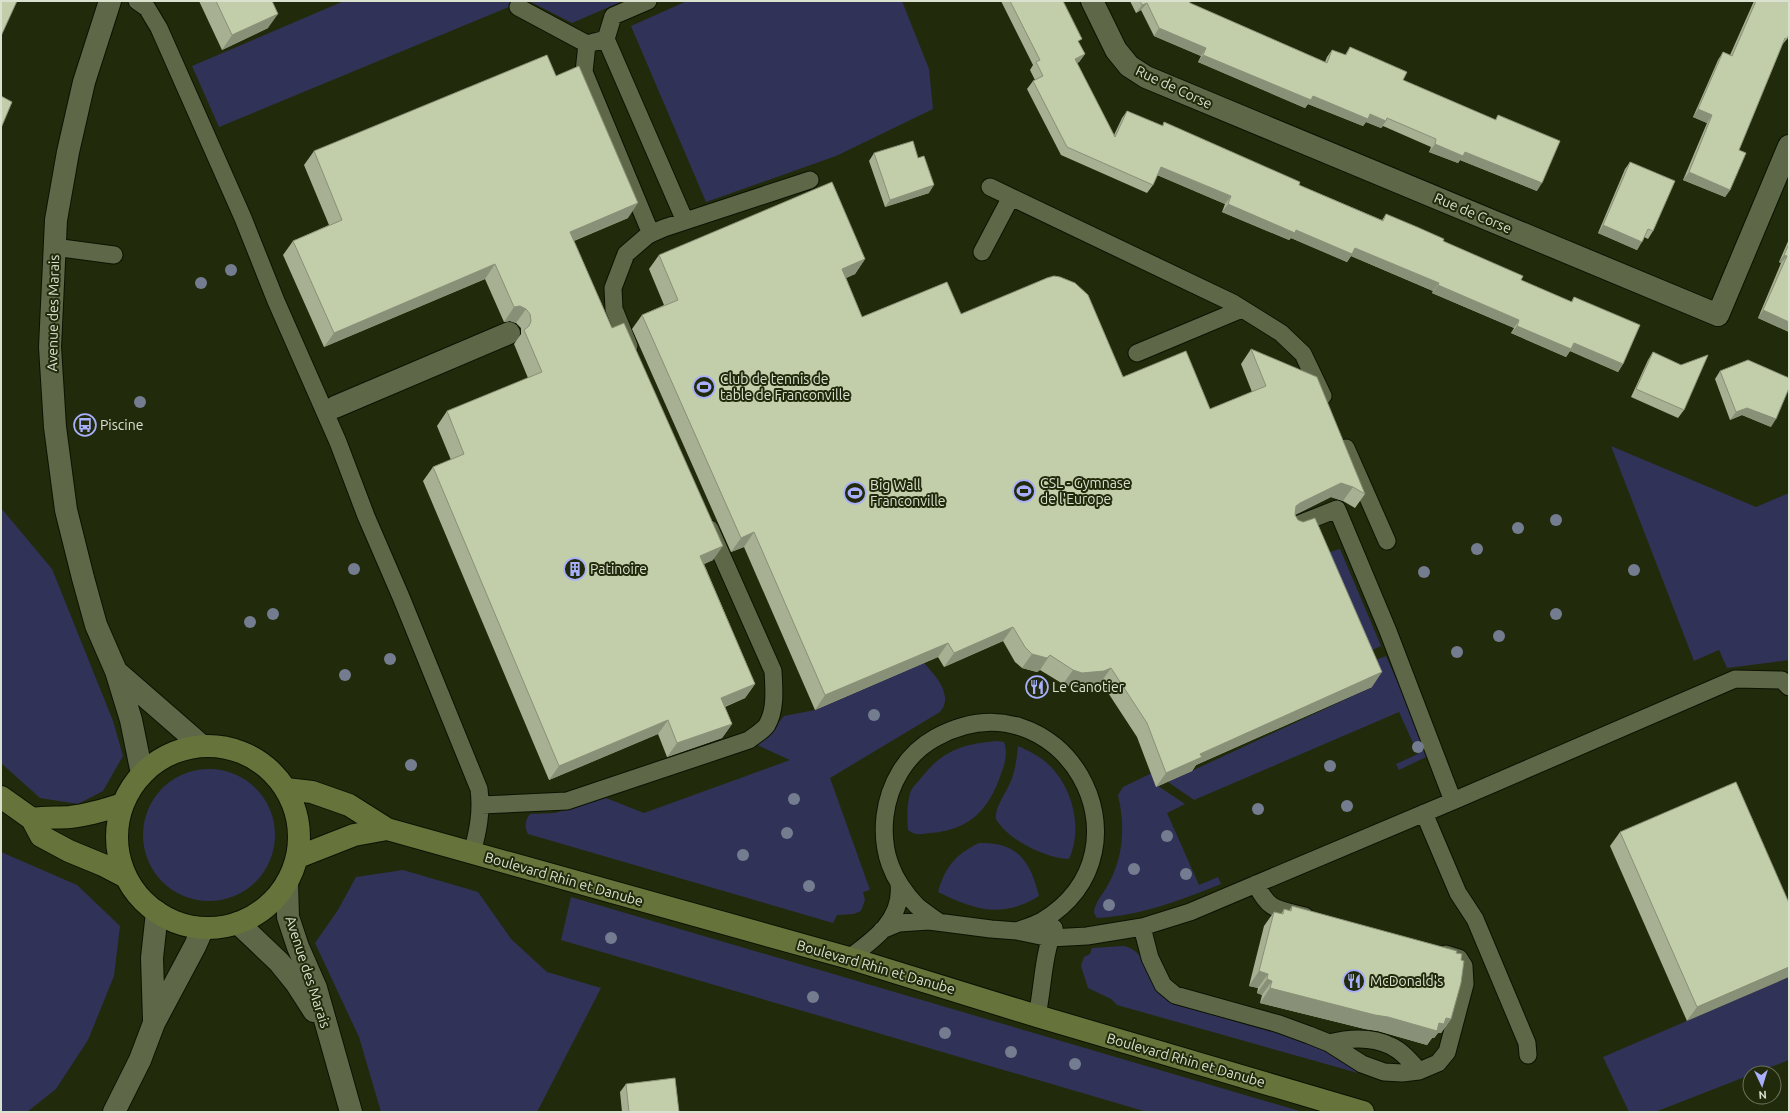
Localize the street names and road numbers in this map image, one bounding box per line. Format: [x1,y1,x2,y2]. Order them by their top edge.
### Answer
street label: Rue de Corse [1133,62,1215,112]
street label: Rue de Corse [1432,189,1514,237]
street label: Avenue des Marais [44,254,62,372]
street label: Boulevard Rhin et Danube [483,849,645,909]
street label: Avenue des Marais [282,914,334,1030]
street label: Boulevard Rhin et Danube [795,937,957,997]
street label: Boulevard Rhin et Danube [1105,1030,1267,1090]

